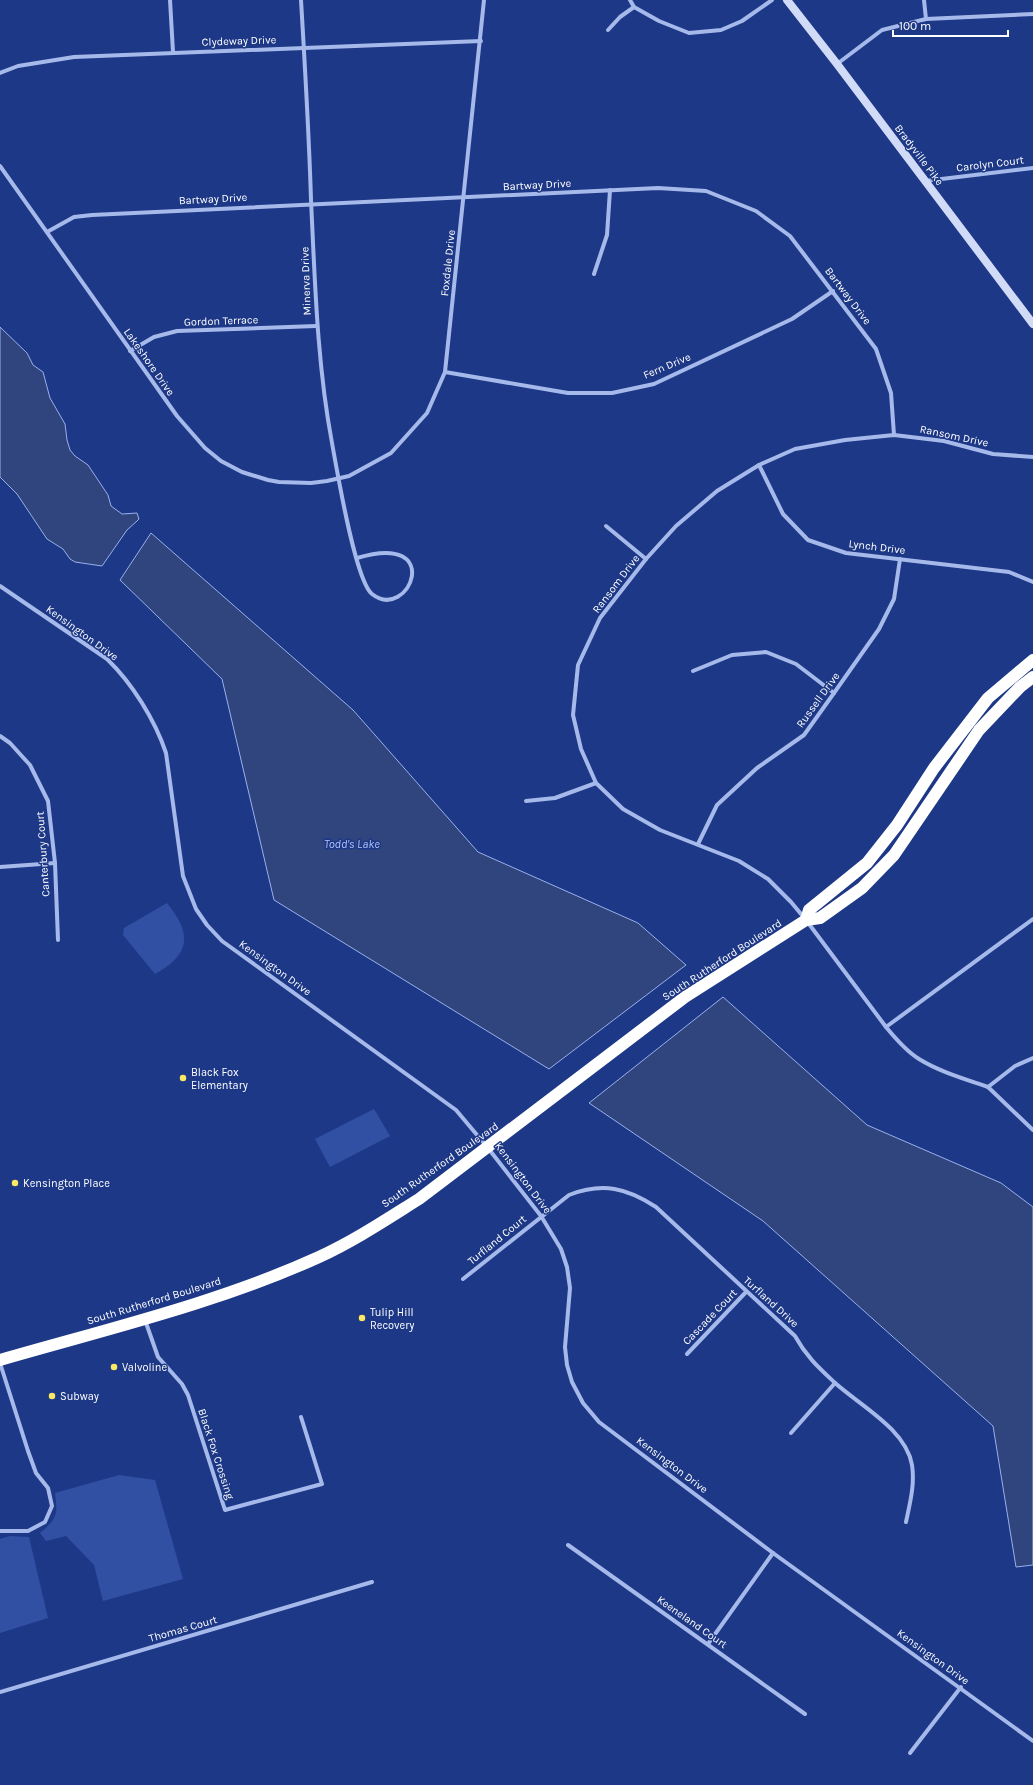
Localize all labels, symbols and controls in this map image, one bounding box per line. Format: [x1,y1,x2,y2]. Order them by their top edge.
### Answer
scale bar [893,12,1008,38]
text: 100 m [899,19,931,33]
street label: Clydeway Drive [202,33,277,49]
street label: Bradyville Pike [892,122,946,188]
street label: Carolyn Court [956,153,1024,175]
street label: Bartway Drive [502,177,572,193]
street label: Bartway Drive [178,191,248,207]
street label: Foxdale Drive [438,229,458,297]
street label: Minerva Drive [298,246,314,316]
street label: Bartway Drive [822,265,874,328]
street label: Gordon Terrace [184,313,259,329]
street label: Lakeshore Drive [121,326,177,399]
street label: Fern Drive [641,350,693,382]
street label: Ransom Drive [918,422,990,450]
street label: Lynch Drive [848,537,907,557]
street label: Ransom Drive [590,552,642,616]
street label: Kensington Drive [43,602,121,664]
street label: Russell Drive [794,670,843,730]
street label: Canterbury Court [34,811,52,897]
water label: Todd's Lake [324,837,380,851]
street label: South Rutherford Boulevard [660,917,784,1003]
street label: Kensington Drive [236,937,314,999]
place label: Black Fox Elementary [191,1066,248,1092]
marker: Black Fox Elementary [178,1073,188,1083]
street label: South Rutherford Boulevard [379,1120,501,1210]
street label: Kensington Drive [492,1140,554,1217]
place label: Kensington Place [23,1177,110,1190]
marker: Kensington Place [10,1178,20,1188]
street label: Turfland Court [465,1212,529,1268]
street label: South Rutherford Boulevard [85,1274,223,1328]
street label: Turfland Drive [741,1274,802,1330]
street label: Cascade Court [680,1286,740,1348]
place label: Tulip Hill Recovery [370,1306,414,1332]
marker: Tulip Hill Recovery [357,1313,367,1323]
place label: Valvoline [122,1361,168,1374]
marker: Valvoline [109,1362,119,1372]
place label: Subway [60,1390,99,1403]
marker: Subway [47,1391,57,1401]
street label: Black Fox Crossing [195,1407,237,1502]
street label: Kensington Drive [634,1434,711,1496]
street label: Keeneland Court [654,1593,730,1651]
street label: Thomas Court [147,1613,219,1645]
street label: Kensington Drive [894,1626,972,1688]

